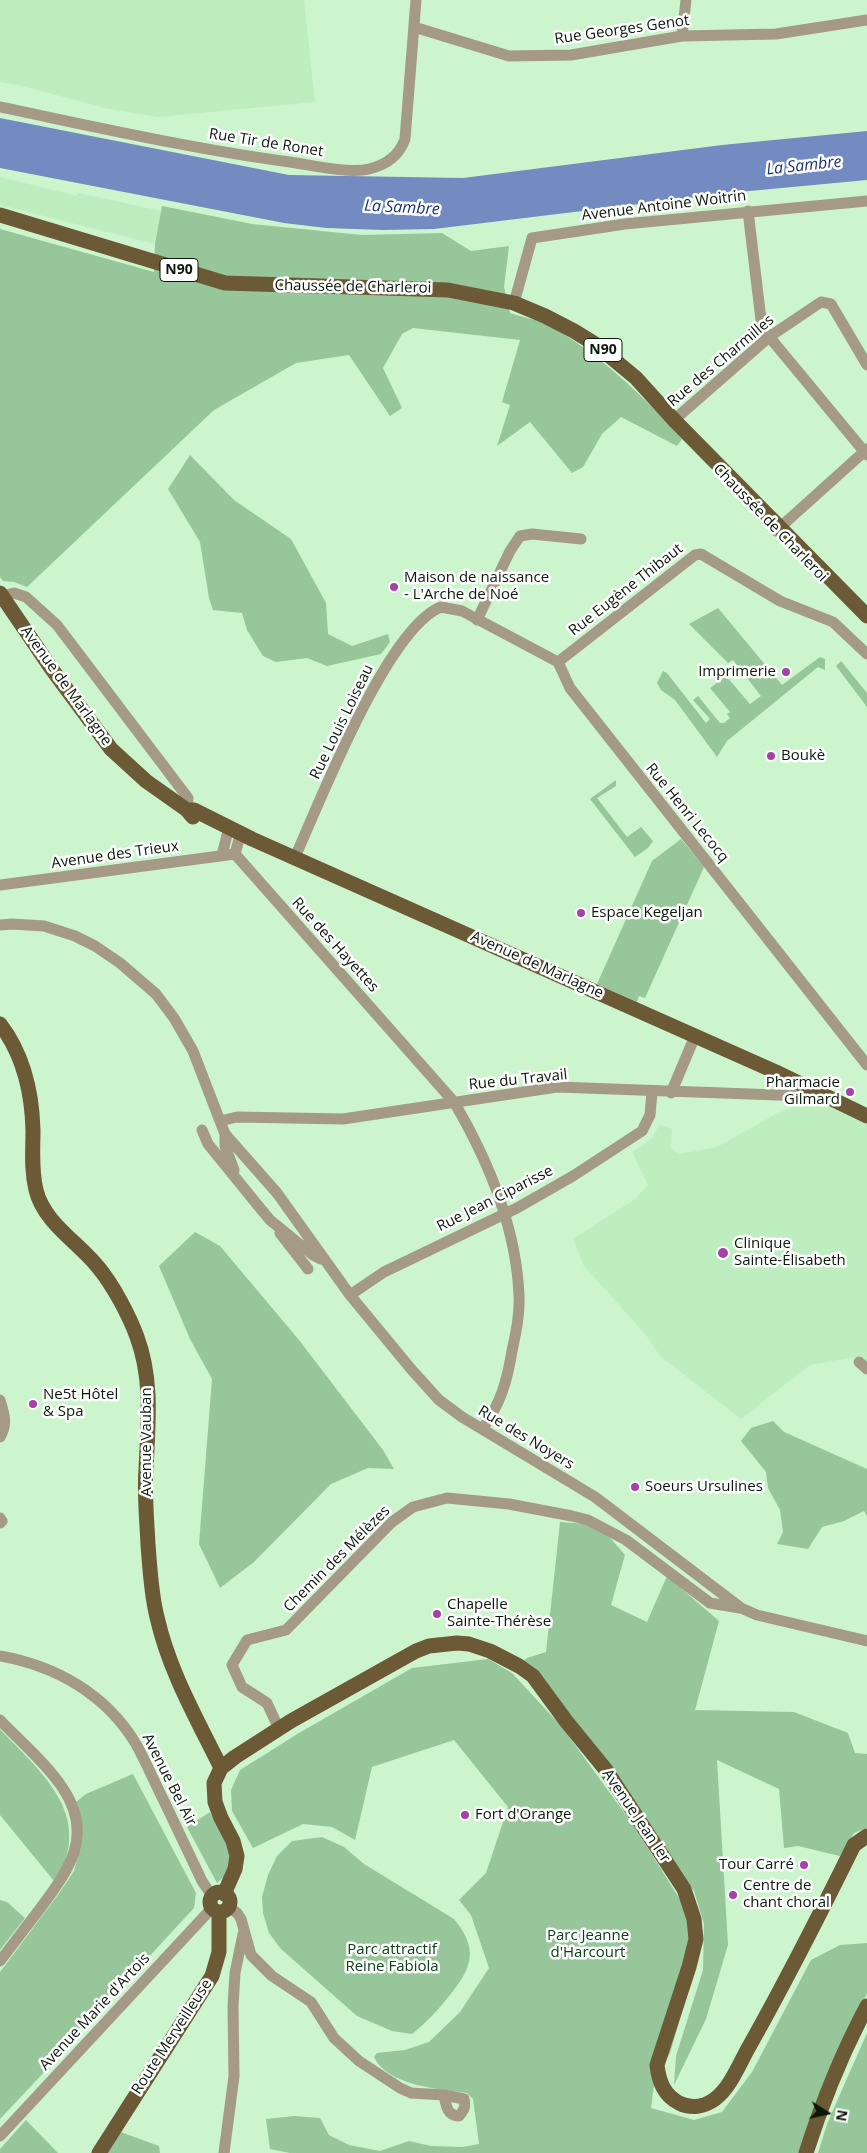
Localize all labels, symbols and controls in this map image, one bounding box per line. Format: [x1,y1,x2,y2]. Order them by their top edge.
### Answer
street label: Rue Georges Genot [554,12,690,48]
street label: Rue Tir de Ronet [208,125,324,161]
water label: La Sambre [765,153,843,179]
street label: Avenue Antoine Woitrin [581,187,747,225]
water label: La Sambre [364,196,440,220]
road number: N90 [160,258,198,282]
street label: Chaussée de Charleroi [274,277,432,297]
street label: Rue des Charmilles [664,311,778,411]
road number: N90 [584,338,622,362]
street label: Chaussée de Charleroi [709,460,831,586]
street label: Rue Eugène Thibaut [565,540,687,640]
place label: Maison de naissance - L'Arche de Noé [404,569,549,604]
marker: Maison de naissance - L'Arche de Noé [388,581,400,593]
street label: Avenue de Marlagne [17,623,115,749]
street label: Rue Louis Loiseau [306,662,378,782]
place label: Imprimerie [698,663,776,681]
marker: Imprimerie [780,666,792,678]
place label: Boukè [781,747,825,765]
marker: Boukè [765,750,777,762]
street label: Rue Henri Lecocq [642,760,732,866]
street label: Avenue des Trieux [50,837,180,873]
street label: Rue des Hayettes [288,894,382,996]
place label: Espace Kegeljan [591,904,703,922]
marker: Espace Kegeljan [575,907,587,919]
street label: Avenue de Marlagne [468,928,606,1002]
street label: Rue du Travail [468,1066,568,1094]
place label: Pharmacie Gilmard [766,1074,840,1109]
marker: Pharmacie Gilmard [844,1086,856,1098]
street label: Rue Jean Ciparisse [434,1162,556,1236]
place label: Clinique Sainte-Élisabeth [734,1235,846,1270]
marker: Clinique Sainte-Élisabeth [716,1246,730,1260]
place label: Ne5t Hôtel & Spa [43,1386,118,1421]
street label: Avenue Vauban [138,1387,156,1497]
marker: Ne5t Hôtel & Spa [27,1398,39,1410]
street label: Rue des Noyers [475,1402,577,1474]
place label: Soeurs Ursulines [645,1478,763,1496]
marker: Soeurs Ursulines [629,1481,641,1493]
street label: Chemin des Mélèzes [280,1502,394,1616]
place label: Chapelle Sainte-Thérèse [447,1596,551,1631]
marker: Chapelle Sainte-Thérèse [431,1608,443,1620]
street label: Avenue Bel Air [138,1731,200,1829]
street label: Avenue Jean Ier [598,1766,674,1866]
place label: Fort d'Orange [475,1806,572,1824]
marker: Fort d'Orange [459,1809,471,1821]
place label: Tour Carré [719,1856,794,1874]
marker: Tour Carré [798,1859,810,1871]
place label: Centre de chant choral [743,1877,830,1912]
marker: Centre de chant choral [727,1889,739,1901]
park label: Parc Jeanne d'Harcourt [547,1927,629,1962]
park label: Parc attractif Reine Fabiola [345,1941,439,1976]
street label: Avenue Marie d'Artois [36,1950,154,2074]
street label: Route Merveilleuse [128,1976,216,2098]
north arrow [802,2088,852,2138]
text: N [832,2108,853,2123]

